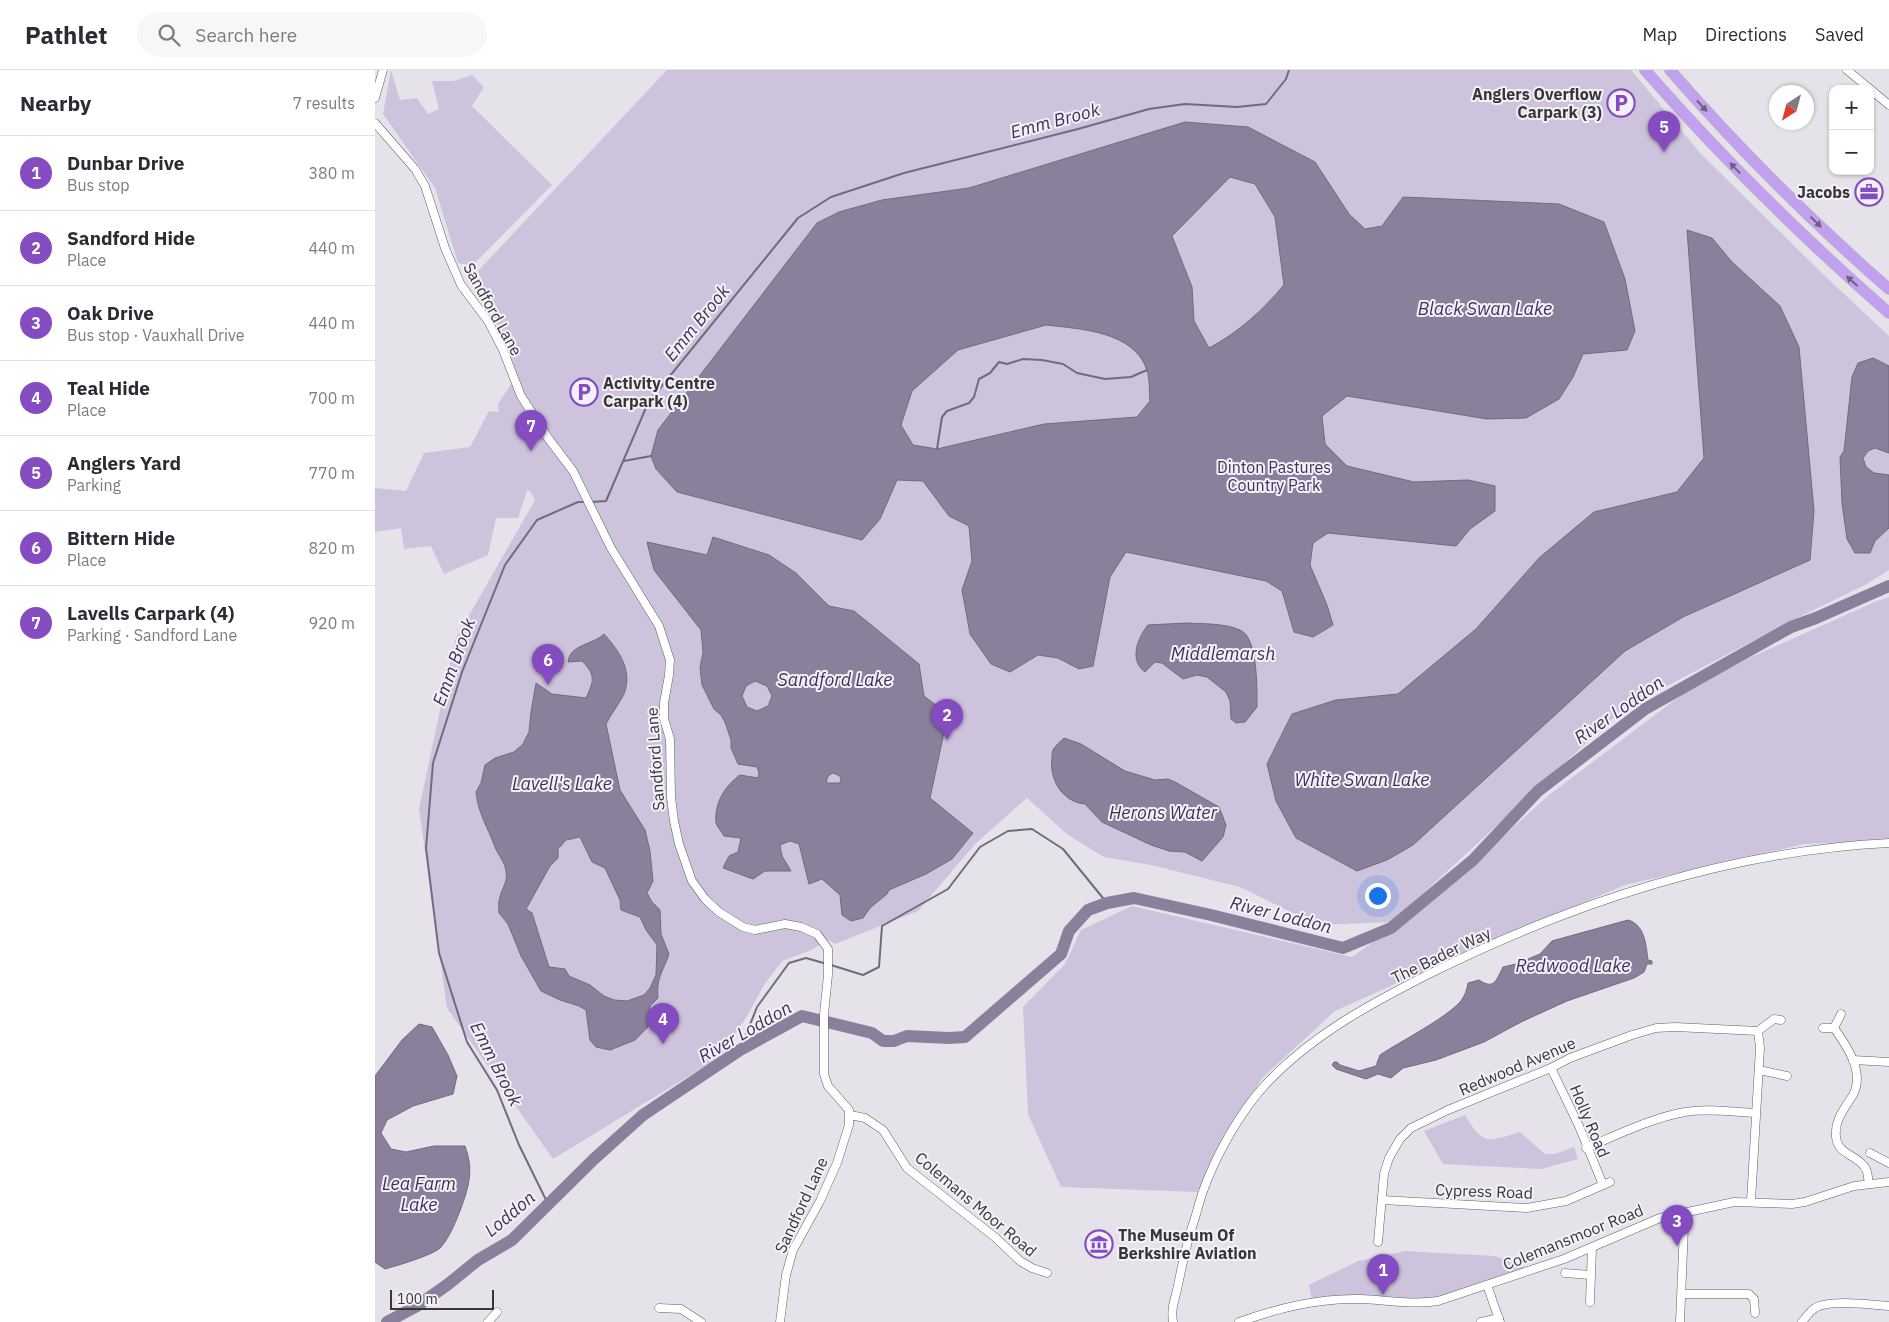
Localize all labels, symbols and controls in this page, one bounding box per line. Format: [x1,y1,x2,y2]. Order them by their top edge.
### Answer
search box [137,12,487,57]
text: Pathlet [25,19,107,51]
icon: search [155,21,183,49]
text: Search here [195,23,297,47]
text: Map [1642,23,1677,46]
text: Directions [1705,23,1787,46]
text: Saved [1815,23,1864,46]
place label: Anglers Overflow Carpark (3) [1472,84,1603,122]
north arrow [1769,85,1814,130]
map controls [1829,85,1874,175]
button: + [1829,85,1874,130]
parking icon: Anglers Overflow Carpark (3) [1606,88,1636,118]
text: Nearby [20,89,91,117]
text: 7 results [292,93,355,113]
water label: Emm Brook [1008,97,1103,144]
one-way arrow [1696,100,1708,112]
pin: 5 [1648,111,1680,152]
button: − [1829,130,1874,175]
text: Dunbar Drive [67,151,185,175]
text: 1 [31,163,41,183]
text: 380 m [308,163,355,183]
one-way arrow [1729,163,1741,175]
text: Bus stop [67,175,130,195]
office icon: Jacobs [1854,177,1884,207]
place label: Jacobs [1797,182,1850,202]
one-way arrow [1810,216,1822,228]
text: Sandford Hide [67,226,195,250]
text: 2 [31,238,41,258]
text: 440 m [308,238,355,258]
text: Place [67,250,106,270]
street label: Sandford Lane [459,259,527,359]
one-way arrow [1847,275,1859,287]
water label: Emm Brook [659,279,735,366]
water label: Black Swan Lake [1418,297,1552,320]
text: Oak Drive [67,301,154,325]
text: 3 [31,313,41,333]
text: 440 m [308,313,355,333]
text: Bus stop · Vauxhall Drive [67,325,245,345]
place label: Activity Centre Carpark (4) [603,373,715,411]
text: Teal Hide [67,376,150,400]
parking icon: Activity Centre Carpark (4) [569,377,599,407]
text: 4 [31,388,41,408]
text: 700 m [308,388,355,408]
text: Place [67,400,106,420]
pin: 7 [515,410,547,451]
text: Anglers Yard [67,451,181,475]
park label: Dinton Pastures Country Park [1217,457,1331,495]
text: 5 [31,463,41,483]
text: 770 m [308,463,355,483]
text: Parking [67,475,121,495]
text: Bittern Hide [67,526,175,550]
text: 6 [31,538,41,558]
text: 820 m [308,538,355,558]
text: Place [67,550,106,570]
text: Lavells Carpark (4) [67,601,235,625]
text: 7 [31,613,41,633]
text: 920 m [308,613,355,633]
water label: Emm Brook [427,614,480,709]
text: Parking · Sandford Lane [67,625,237,645]
water label: Middlemarsh [1171,642,1275,665]
pin: 6 [532,644,564,685]
water label: Sandford Lake [777,668,893,691]
water label: River Loddon [1570,670,1668,749]
pin: 2 [931,699,963,740]
street label: Sandford Lane [641,706,669,811]
water label: White Swan Lake [1295,768,1429,791]
water label: Lavell's Lake [512,772,612,795]
water label: Herons Water [1109,801,1217,824]
your location [1365,883,1391,909]
water label: River Loddon [1228,891,1334,938]
street label: The Bader Way [1388,922,1494,988]
water label: Redwood Lake [1515,954,1631,977]
water label: River Loddon [694,996,796,1068]
pin: 4 [647,1003,679,1044]
water label: Emm Brook [465,1018,528,1110]
street label: Redwood Avenue [1456,1032,1578,1100]
street label: Holly Road [1566,1082,1614,1160]
street label: Colemans Moor Road [911,1147,1041,1261]
street label: Sandford Lane [770,1154,832,1256]
water label: Lea Farm Lake [382,1172,456,1216]
street label: Cypress Road [1435,1179,1533,1203]
water label: Loddon [480,1186,540,1242]
street label: Colemansmoor Road [1500,1200,1646,1274]
pin: 3 [1661,1205,1693,1246]
place label: The Museum Of Berkshire Aviation [1118,1225,1256,1263]
museum icon: The Museum Of Berkshire Aviation [1084,1229,1114,1259]
pin: 1 [1367,1254,1399,1295]
scale bar [390,1287,494,1310]
text: 100 m [397,1290,438,1308]

